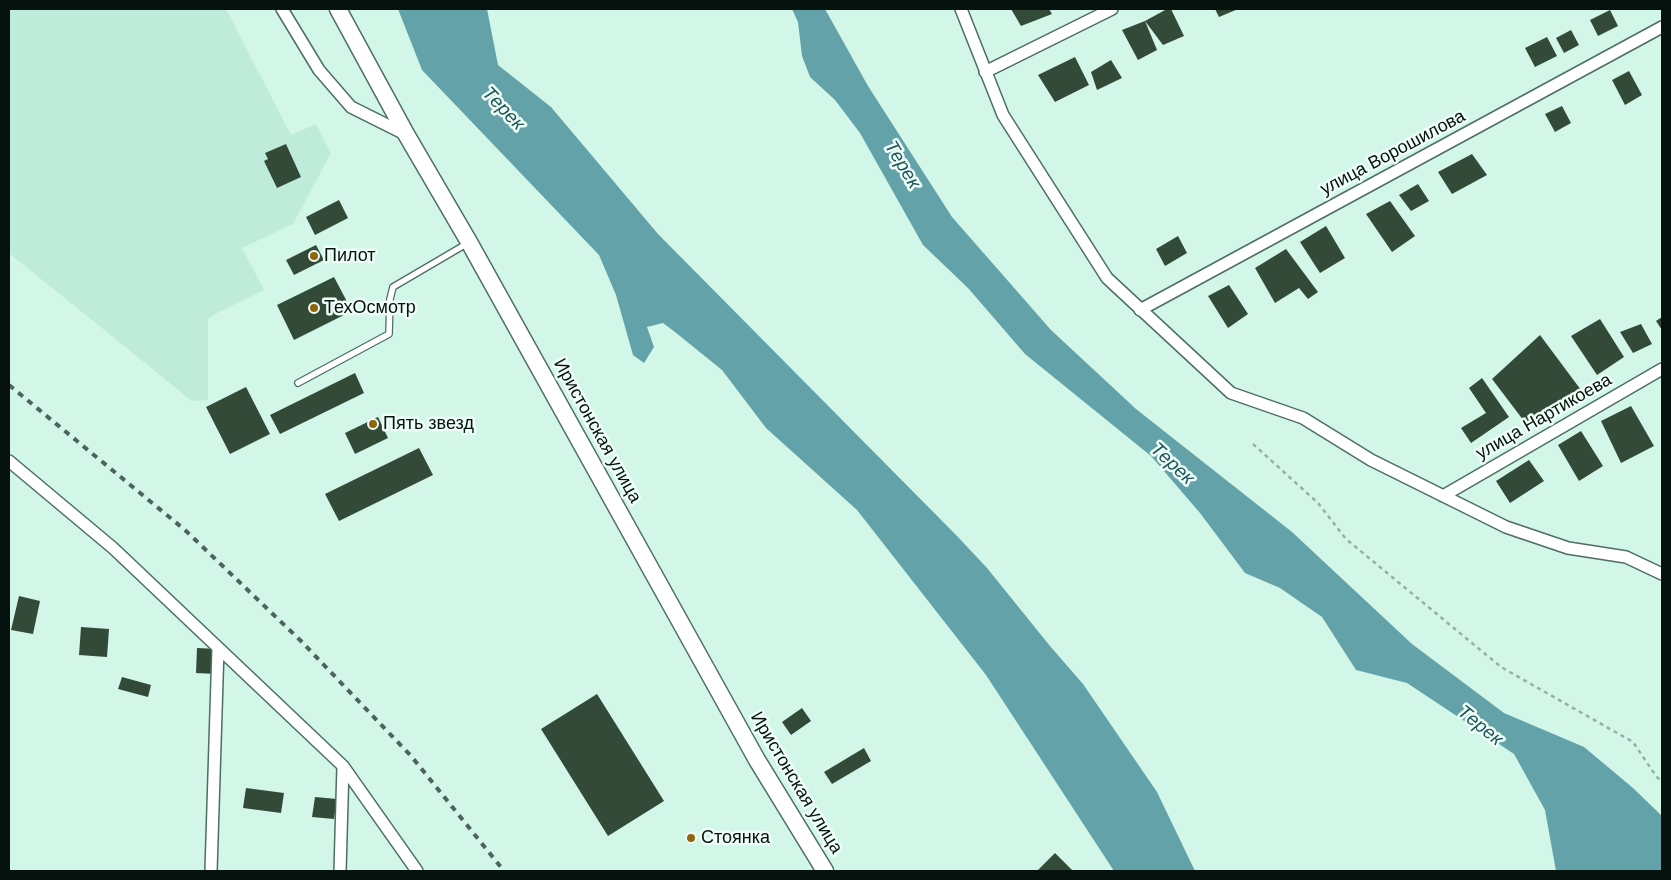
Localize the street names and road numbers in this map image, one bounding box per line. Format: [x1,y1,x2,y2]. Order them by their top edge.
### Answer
street label: улица Ворошилова [1317,106,1469,200]
street label: Иристонская улица [548,355,646,507]
street label: улица Нартикоева [1472,369,1616,465]
street label: Иристонская улица [745,708,847,858]

